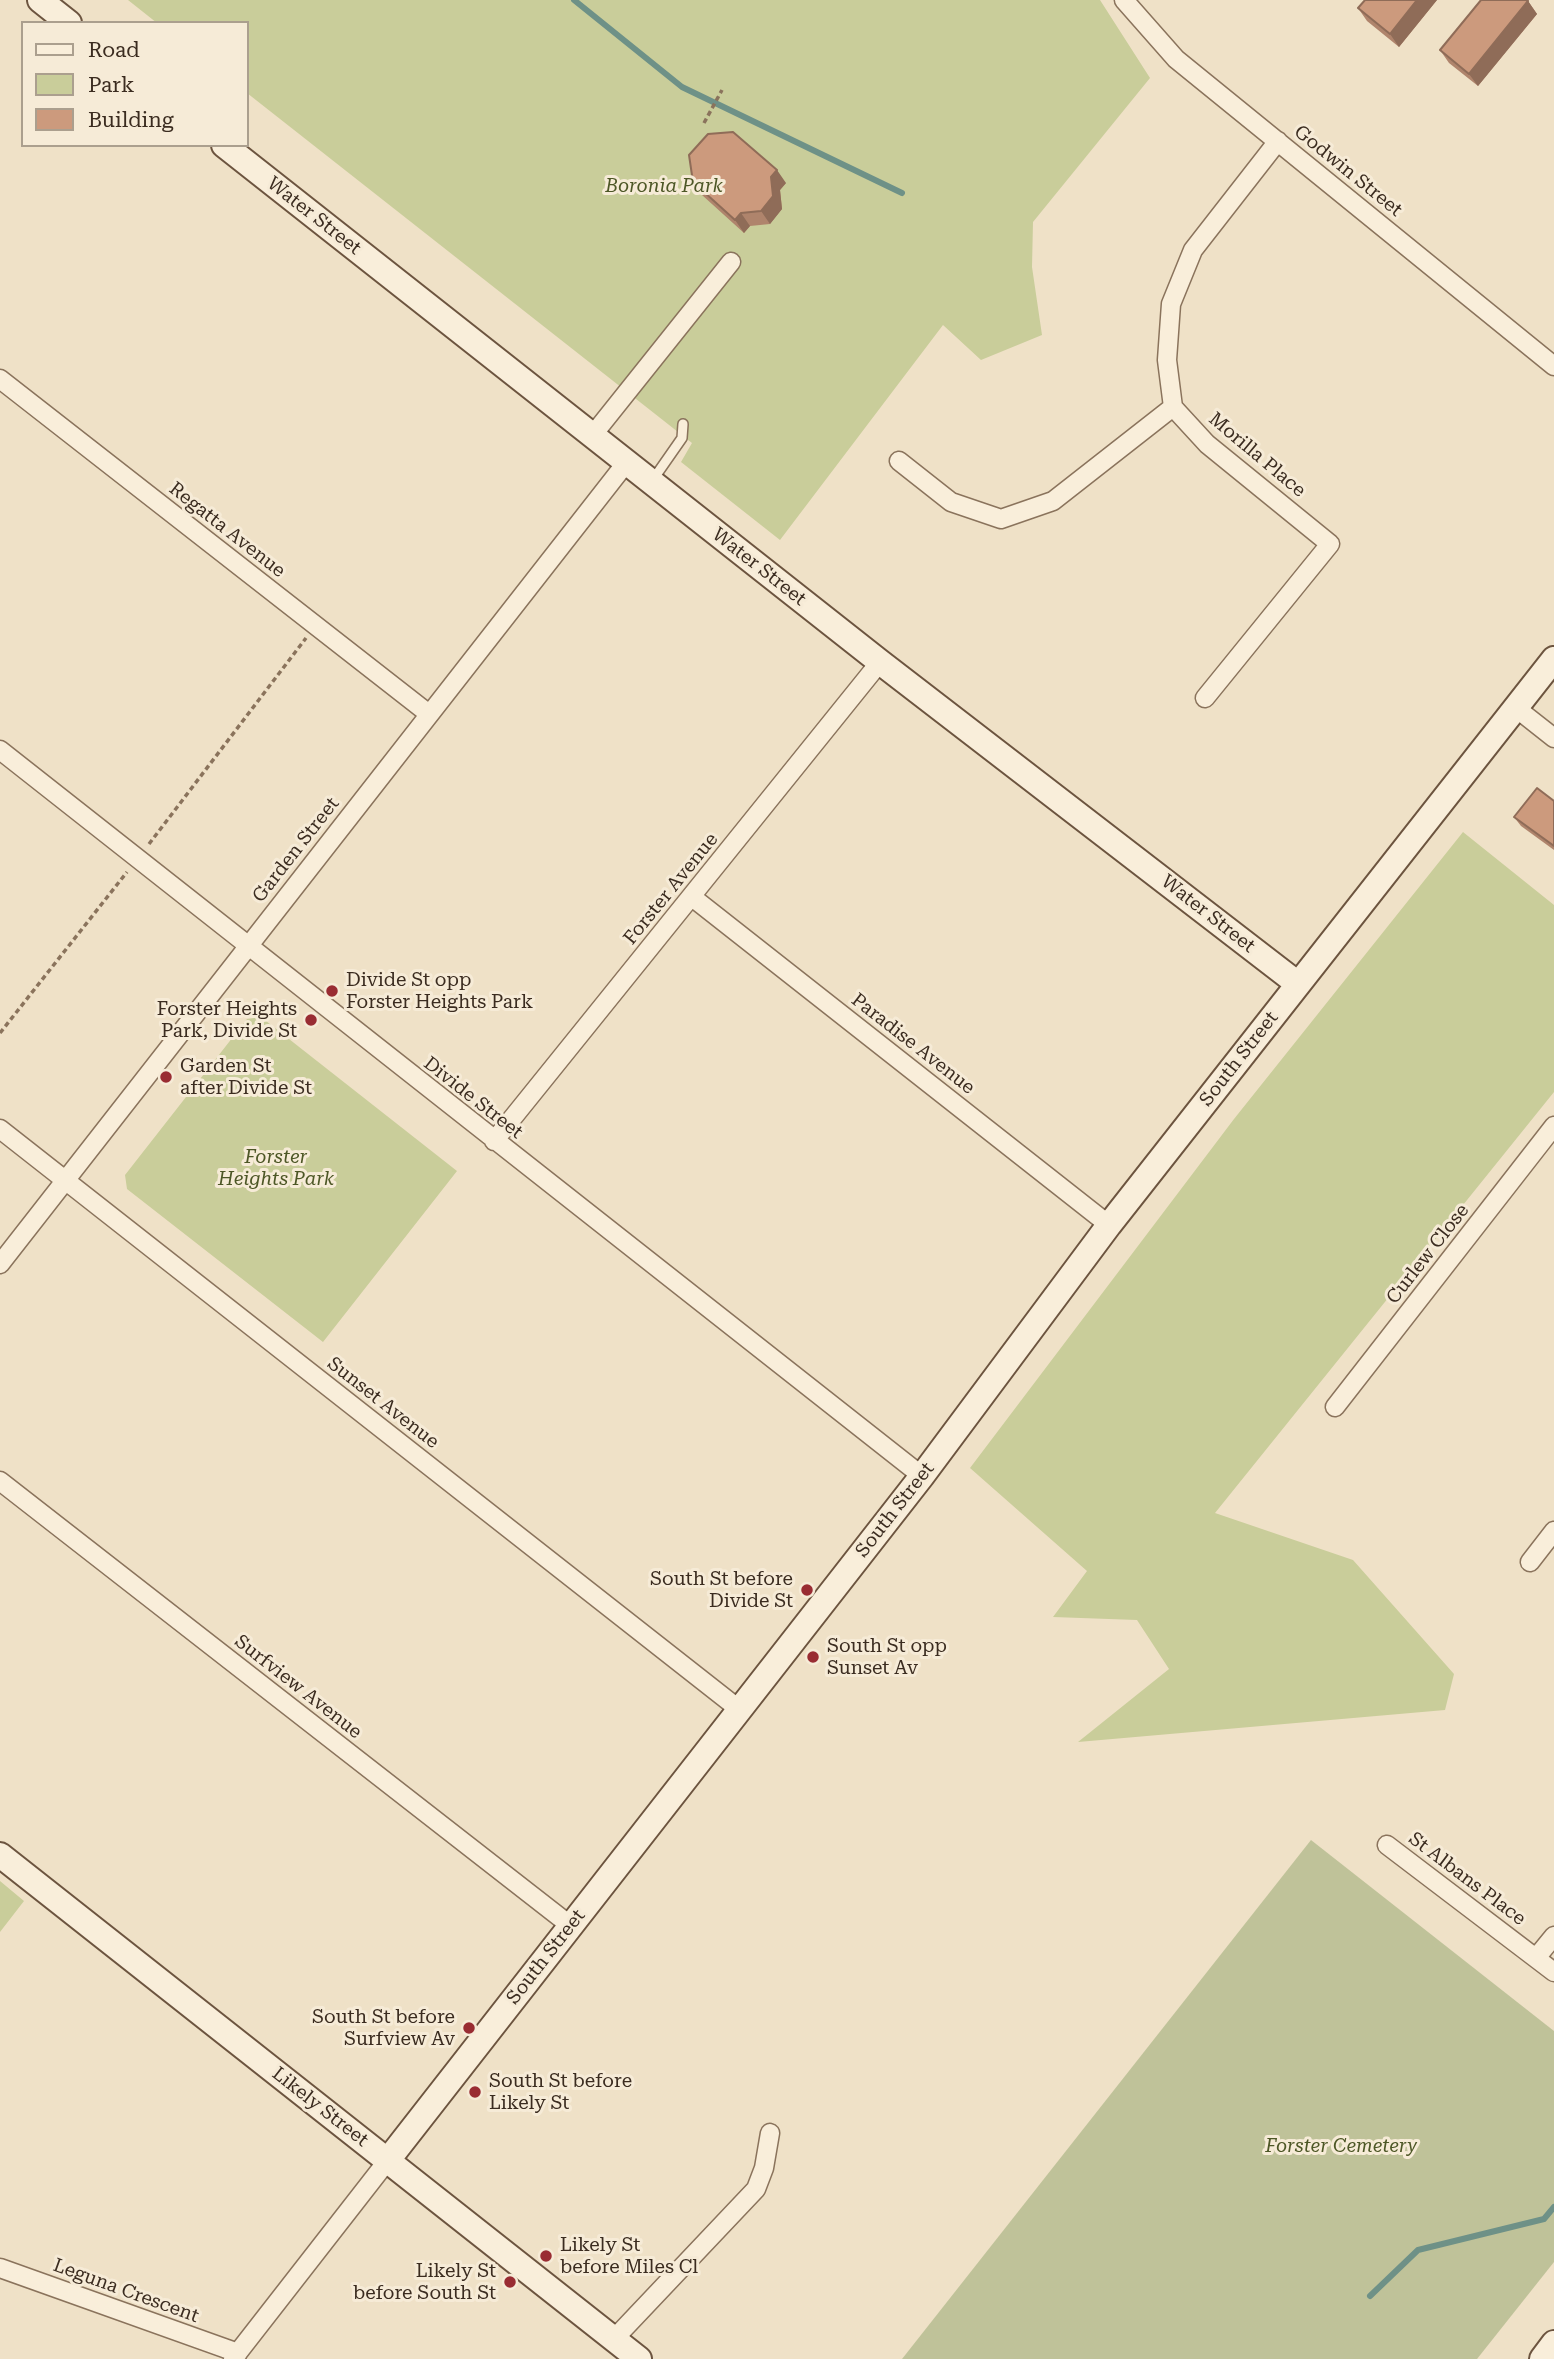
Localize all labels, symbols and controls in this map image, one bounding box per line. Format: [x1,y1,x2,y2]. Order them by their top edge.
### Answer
legend [21,21,248,147]
text: Road [88,38,140,62]
text: Park [88,73,134,97]
text: Building [88,108,174,132]
street label: Godwin Street [1289,121,1407,221]
street label: Water Street [262,172,366,260]
park label: Boronia Park [605,175,723,197]
street label: Morilla Place [1204,408,1310,502]
street label: Regatta Avenue [164,478,290,582]
street label: Water Street [707,523,811,611]
street label: Garden Street [248,793,344,907]
street label: Forster Avenue [619,829,723,949]
street label: Water Street [1156,870,1260,958]
place label: Divide St opp Forster Heights Park [346,969,533,1013]
marker: Divide St opp Forster Heights Park [324,983,340,999]
street label: Paradise Avenue [847,989,979,1099]
place label: Forster Heights Park, Divide St [157,998,297,1042]
street label: South Street [1195,1007,1283,1111]
marker: Forster Heights Park, Divide St [303,1012,319,1028]
street label: Divide Street [419,1052,527,1144]
place label: Garden St after Divide St [180,1055,312,1099]
marker: Garden St after Divide St [158,1069,174,1085]
park label: Forster Heights Park [218,1146,334,1190]
street label: Curlew Close [1382,1199,1474,1309]
street label: Sunset Avenue [323,1352,443,1454]
street label: South Street [851,1458,939,1562]
place label: South St before Divide St [650,1568,793,1612]
marker: South St before Divide St [799,1582,815,1598]
street label: Surfview Avenue [230,1630,366,1744]
place label: South St opp Sunset Av [827,1635,947,1679]
marker: South St opp Sunset Av [805,1649,821,1665]
street label: St Albans Place [1404,1828,1530,1930]
street label: South Street [502,1905,590,2009]
place label: South St before Surfview Av [312,2006,455,2050]
marker: South St before Surfview Av [461,2020,477,2036]
street label: Likely Street [267,2062,373,2152]
place label: South St before Likely St [489,2070,632,2114]
marker: South St before Likely St [467,2084,483,2100]
park label: Forster Cemetery [1265,2135,1417,2157]
place label: Likely St before Miles Cl [560,2234,698,2278]
marker: Likely St before Miles Cl [538,2248,554,2264]
street label: Leguna Crescent [50,2254,202,2328]
place label: Likely St before South St [353,2260,496,2304]
marker: Likely St before South St [502,2274,518,2290]

